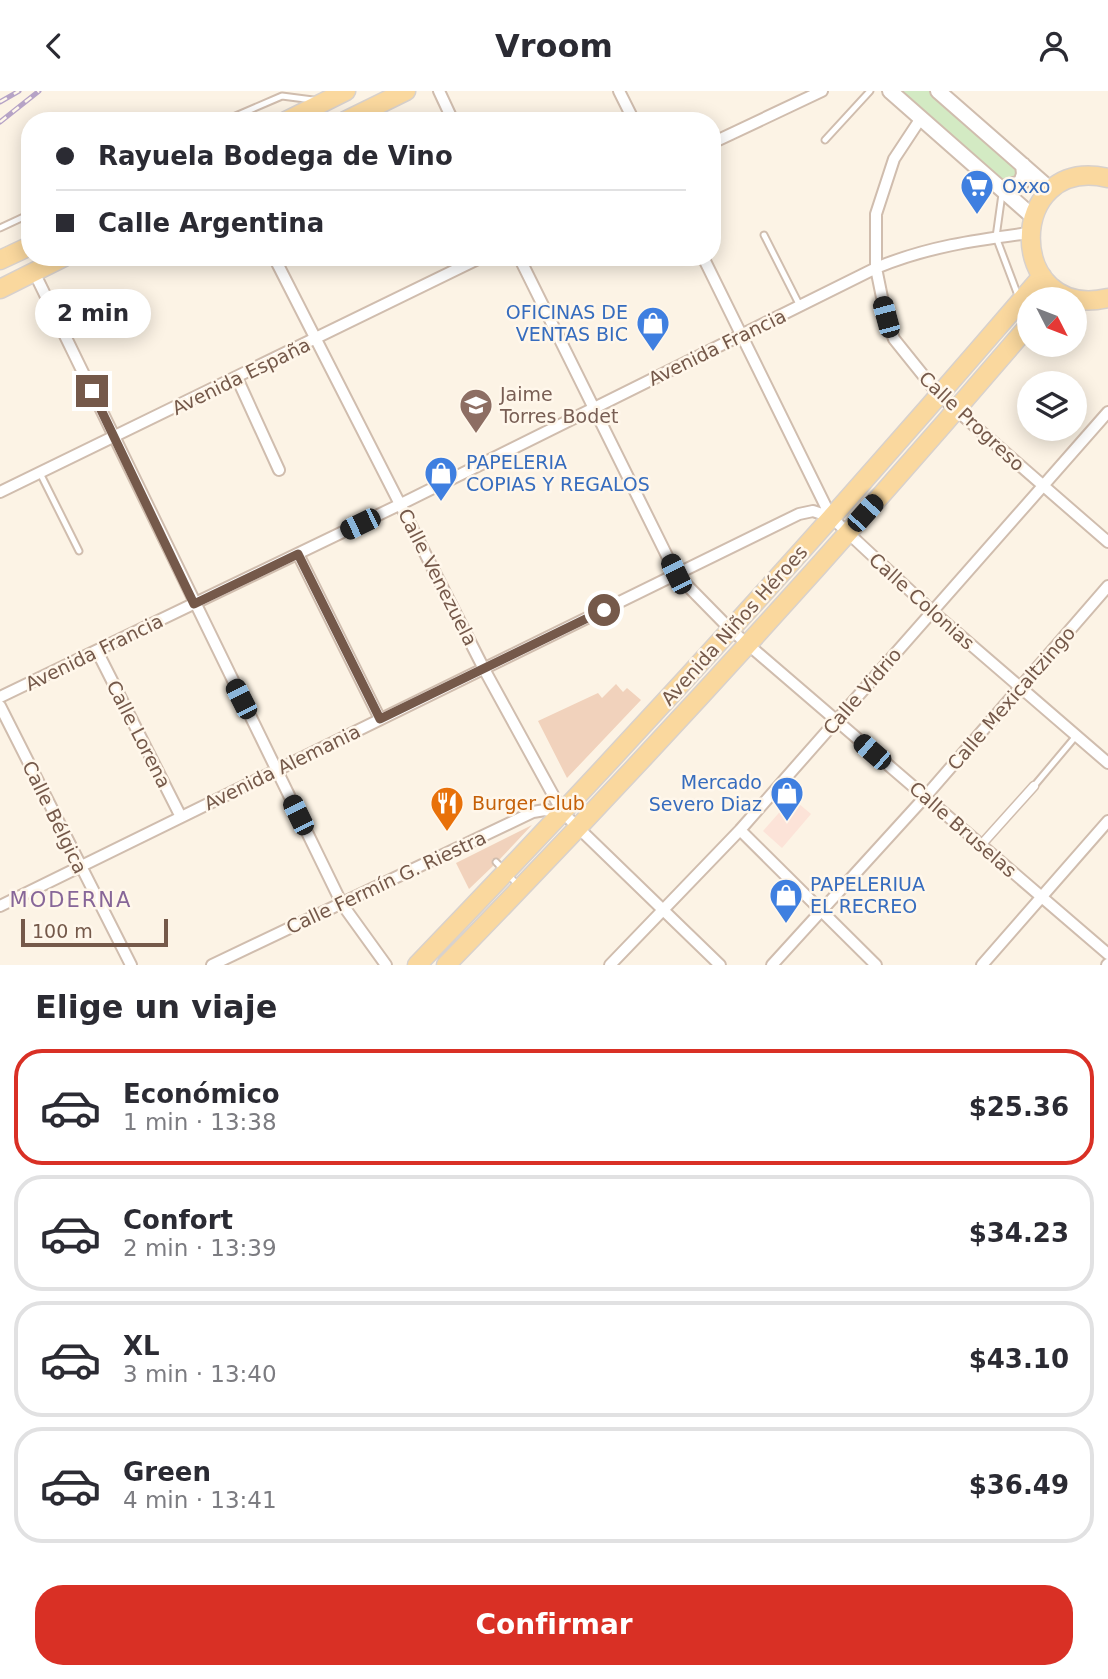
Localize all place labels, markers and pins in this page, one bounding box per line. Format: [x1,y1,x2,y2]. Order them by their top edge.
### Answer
supermarket icon: Oxxo [958,167,996,216]
place label: Oxxo [1002,175,1050,197]
place label: OFICINAS DE VENTAS BIC [506,301,628,345]
shop icon: OFICINAS DE VENTAS BIC [634,304,672,353]
place label: Jaime Torres Bodet [499,383,618,427]
school or university icon: Jaime Torres Bodet [457,386,495,435]
place label: PAPELERIA COPIAS Y REGALOS [466,451,650,495]
shop icon: PAPELERIA COPIAS Y REGALOS [422,454,460,503]
place label: Mercado Severo Diaz [649,771,762,815]
shop icon: Mercado Severo Diaz [768,774,806,823]
restaurant icon: Burger Club [428,784,466,833]
place label: Burger Club [472,792,585,814]
place label: PAPELERIUA EL RECREO [810,873,925,917]
shop icon: PAPELERIUA EL RECREO [767,876,805,925]

